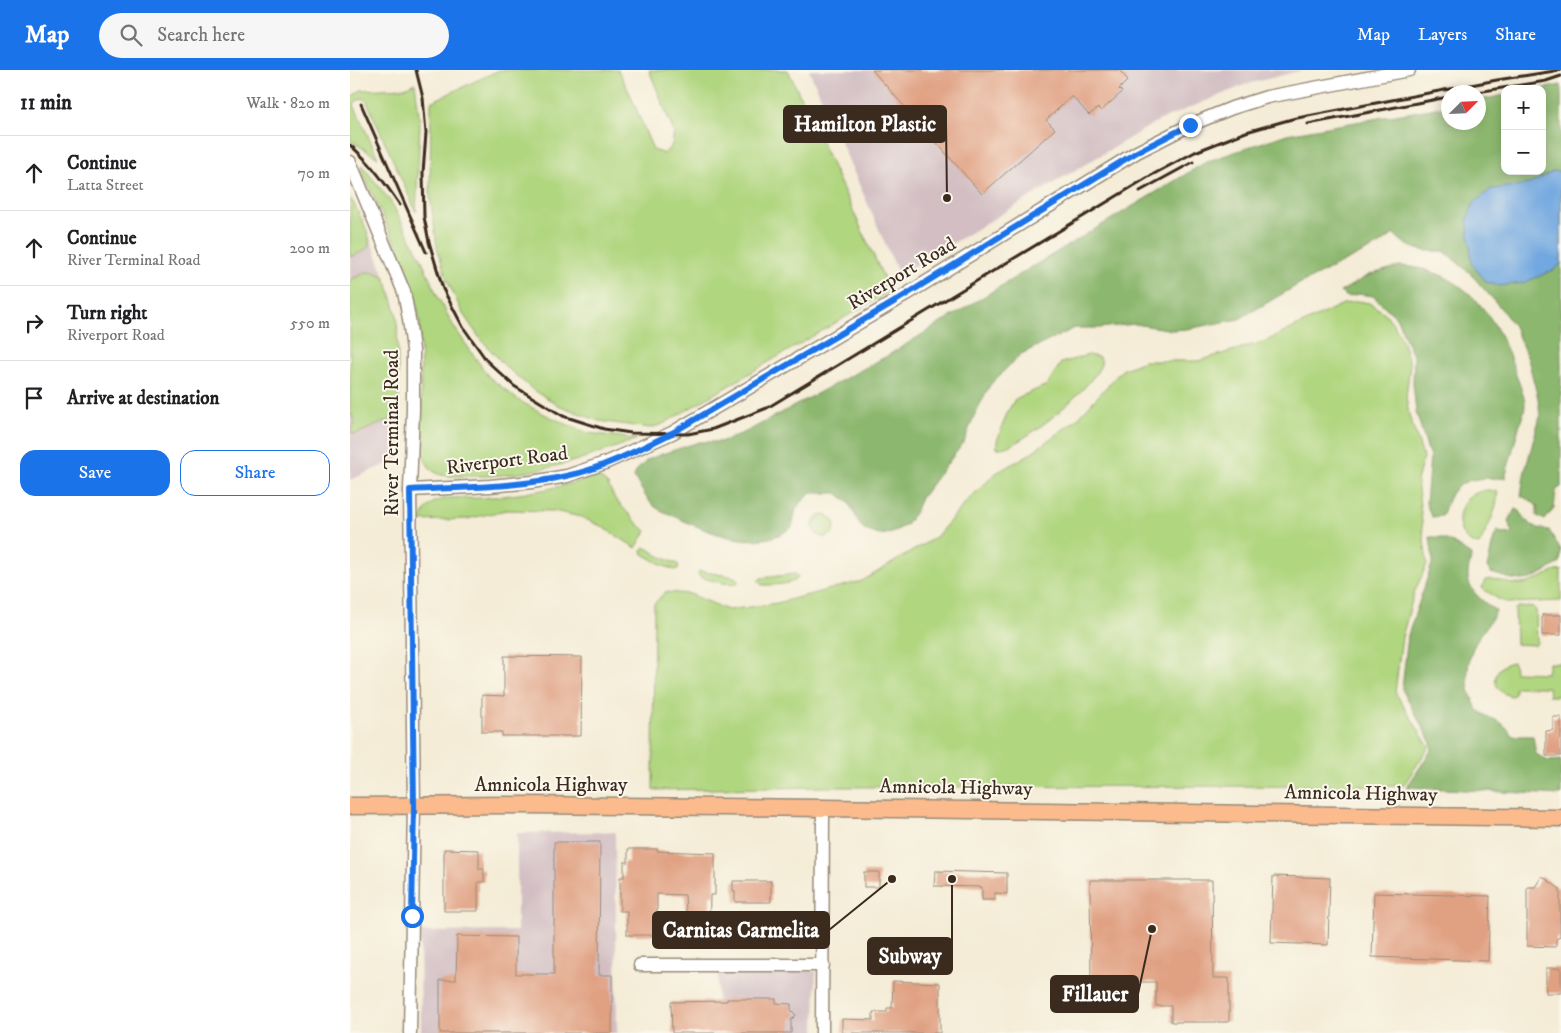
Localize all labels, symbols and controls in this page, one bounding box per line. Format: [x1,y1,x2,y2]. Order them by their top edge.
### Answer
search box [99,13,449,58]
text: Map [25,20,69,50]
icon: search [117,21,145,49]
text: Search here [157,24,245,47]
text: Map [1357,24,1390,46]
text: Layers [1418,24,1467,46]
text: Share [1495,24,1536,46]
north arrow [1441,85,1486,130]
map controls [1501,85,1546,175]
button: + [1501,85,1546,130]
text: 11 min [20,90,72,116]
text: Walk · 820 m [246,93,330,113]
callout: Hamilton Plastic [784,106,946,142]
text: Hamilton Plastic [794,112,936,138]
route end [1179,114,1202,137]
button: − [1501,130,1546,175]
text: Continue [67,152,137,175]
icon: ahead [20,159,48,187]
text: 70 m [298,163,330,183]
text: Latta Street [67,175,144,195]
text: Continue [67,227,137,250]
street label: Riverport Road [843,232,961,316]
icon: ahead [20,234,48,262]
text: 200 m [289,238,330,258]
text: River Terminal Road [67,250,201,270]
text: Turn right [67,302,147,325]
icon: right [20,309,48,337]
text: 550 m [290,313,330,333]
text: Riverport Road [67,325,165,345]
street label: River Terminal Road [380,350,405,516]
icon: arrive [20,384,48,412]
text: Arrive at destination [67,387,219,410]
street label: Riverport Road [445,441,569,481]
button: Save [20,450,170,496]
button: Share [180,450,330,496]
street label: Amnicola Highway [474,773,628,798]
street label: Amnicola Highway [879,774,1033,802]
street label: Amnicola Highway [1284,780,1438,808]
route start [401,905,424,928]
callout: Carnitas Carmelita [653,912,829,948]
text: Carnitas Carmelita [663,918,820,944]
callout: Subway [868,938,952,974]
text: Subway [878,944,943,970]
callout: Fillauer [1051,976,1138,1012]
text: Fillauer [1062,982,1129,1008]

